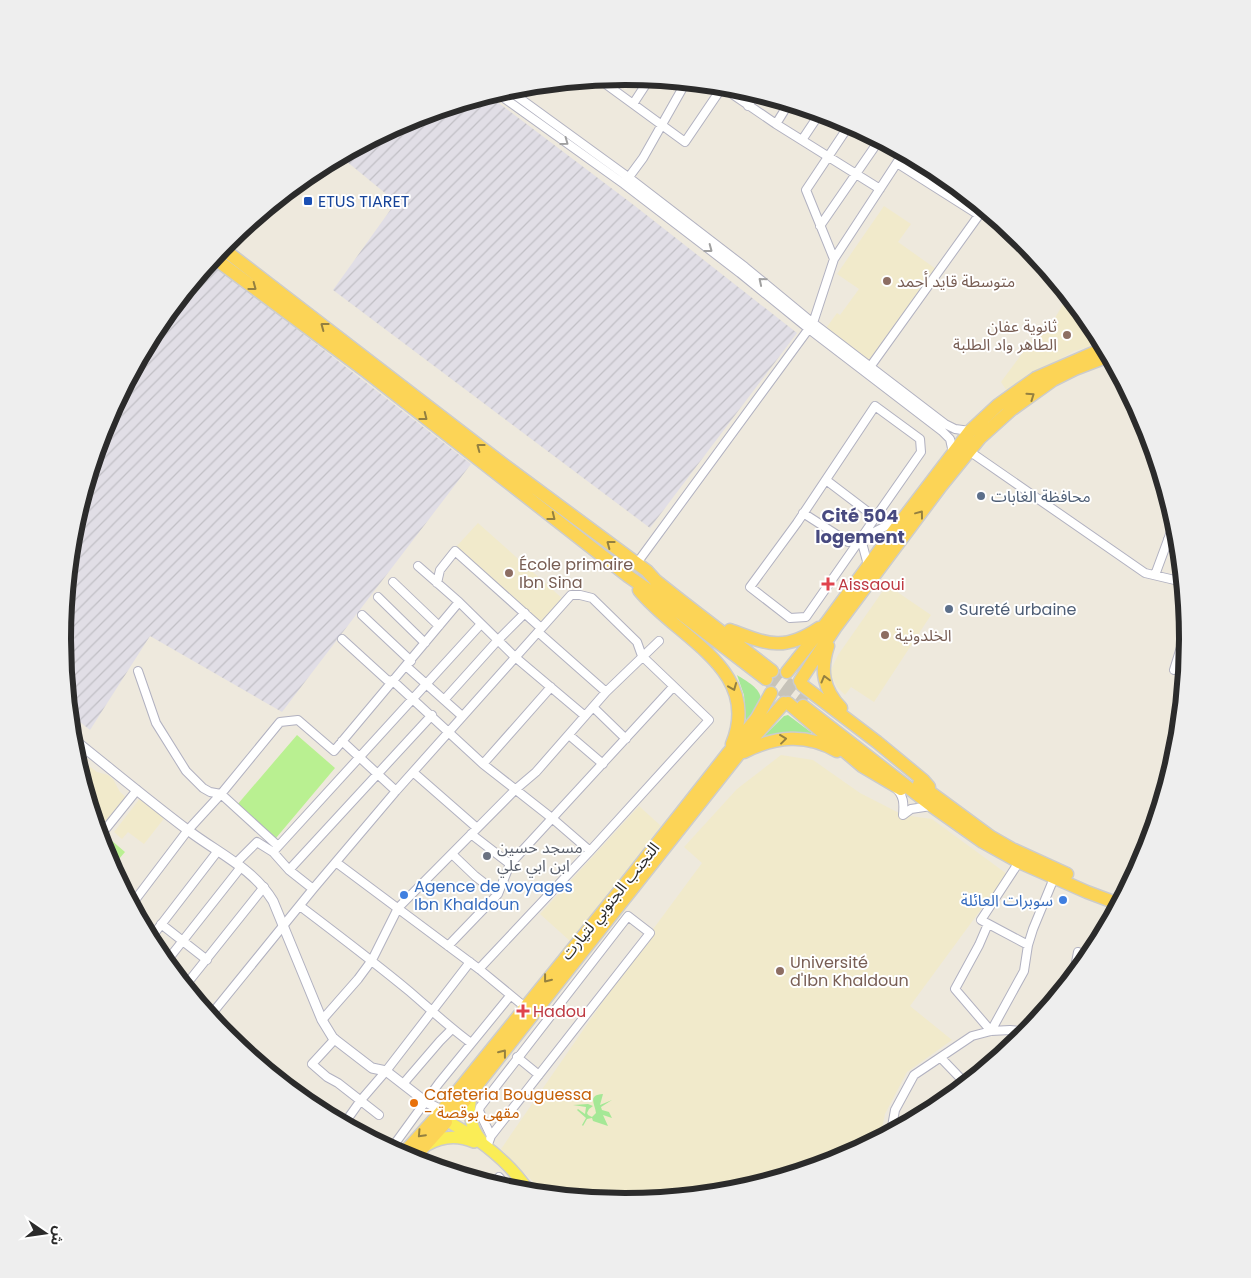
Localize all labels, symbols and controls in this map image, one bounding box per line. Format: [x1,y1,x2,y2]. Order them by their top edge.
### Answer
one-way arrow [559,136,568,145]
place label: ETUS TIARET [318,190,410,213]
marker: ETUS TIARET [302,195,314,207]
one-way arrow [703,243,713,252]
place label: متوسطة قايد أحمد [897,270,1015,293]
marker: متوسطة قايد أحمد [881,275,893,287]
one-way arrow [759,278,768,287]
one-way arrow [247,281,257,290]
place label: ثانوية عفان الطاهر واد الطلبة [953,315,1057,356]
one-way arrow [321,323,330,331]
marker: ثانوية عفان الطاهر واد الطلبة [1061,329,1073,341]
one-way arrow [1025,393,1034,402]
one-way arrow [418,411,427,419]
one-way arrow [477,444,486,452]
place label: محافظة الغابات [991,485,1091,508]
marker: محافظة الغابات [975,490,987,502]
district label: Cité 504 logement [815,503,905,549]
one-way arrow [546,511,555,519]
one-way arrow [915,511,923,520]
one-way arrow [607,541,616,549]
place label: École primaire Ibn Sina [519,553,633,594]
marker: École primaire Ibn Sina [503,567,515,579]
place label: Aissaoui [838,573,905,596]
marker: Aissaoui [822,578,834,590]
place label: Sureté urbaine [959,598,1077,621]
marker: Sureté urbaine [943,603,955,615]
place label: الخلدونية [895,624,952,647]
marker: الخلدونية [879,629,891,641]
one-way arrow [821,675,831,683]
one-way arrow [726,682,737,691]
one-way arrow [780,734,788,745]
place label: مسجد حسين ابن ابي علي [497,836,583,877]
street label: التجنب الجنوبي لتيارت [555,837,665,965]
marker: مسجد حسين ابن ابي علي [481,850,493,862]
place label: Agence de voyages Ibn Khaldoun [414,875,573,916]
marker: Agence de voyages Ibn Khaldoun [398,889,410,901]
place label: سوبرات العائلة [961,889,1053,912]
marker: سوبرات العائلة [1057,894,1069,906]
place label: Université d'Ibn Khaldoun [790,951,909,992]
marker: Université d'Ibn Khaldoun [774,965,786,977]
one-way arrow [545,973,553,982]
place label: Hadou [533,1000,586,1023]
marker: Hadou [517,1005,529,1017]
one-way arrow [497,1050,505,1059]
place label: Cafeteria Bouguessa - مقهى بوقصة [424,1083,592,1124]
marker: Cafeteria Bouguessa - مقهى بوقصة [408,1097,420,1109]
one-way arrow [418,1128,427,1137]
north arrow [20,1208,70,1258]
text: ش [46,1224,70,1248]

